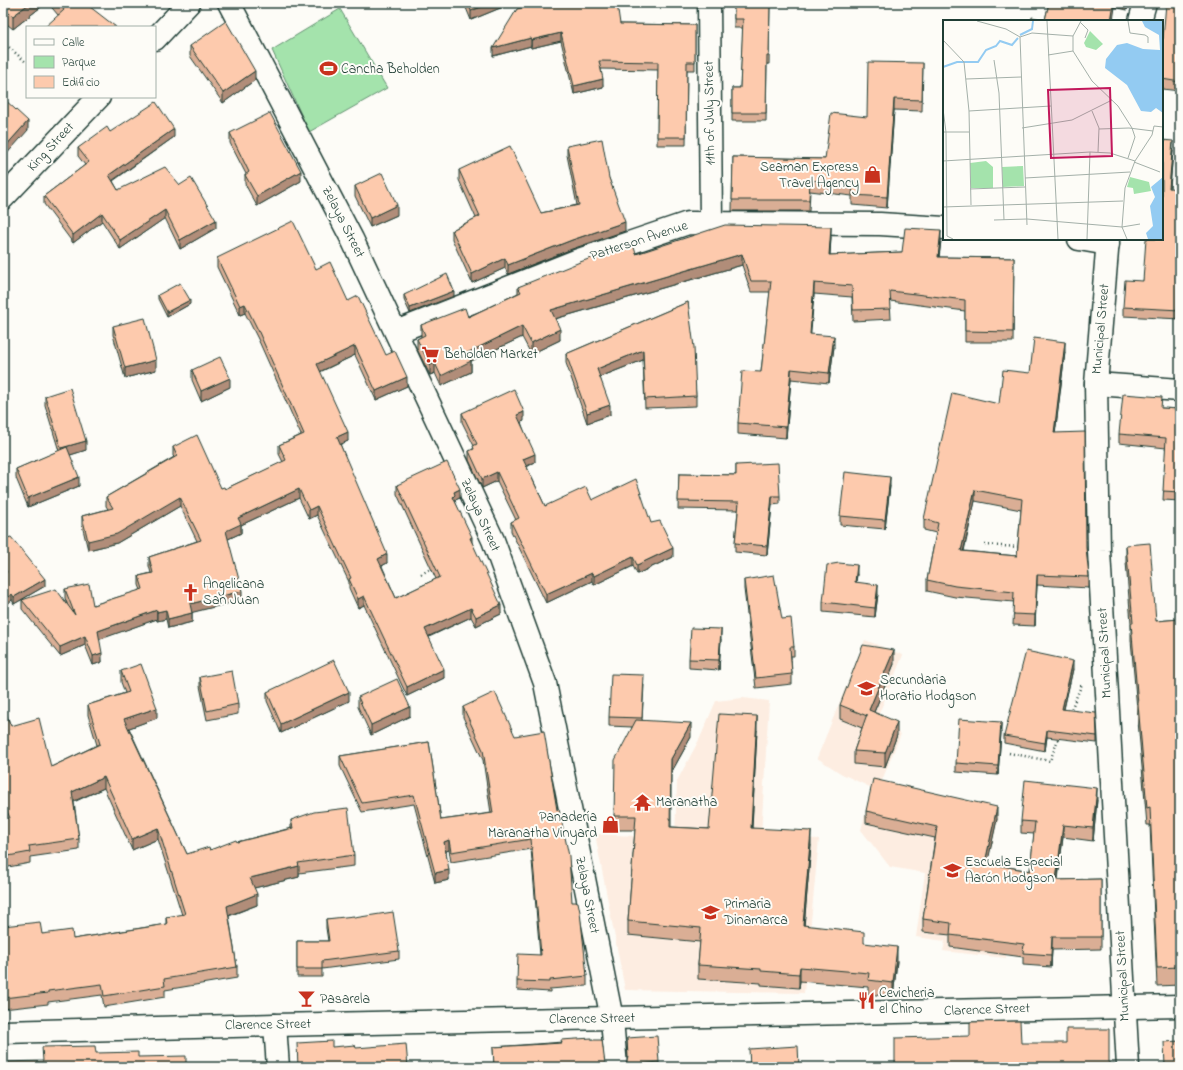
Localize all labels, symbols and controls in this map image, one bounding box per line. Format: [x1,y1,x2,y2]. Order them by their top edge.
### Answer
inset map [943,20,1163,240]
legend [26,26,156,98]
text: Calle [62,34,85,52]
text: Parque [62,54,96,72]
sports icon: Cancha Beholden [318,59,338,79]
place label: Cancha Beholden [341,59,440,80]
street label: 11th of July Street [699,60,722,166]
text: Edificio [62,74,100,92]
street label: King Street [22,117,81,177]
place label: Seaman Express Travel Agency [760,157,859,195]
shop icon: Seaman Express Travel Agency [862,165,882,185]
street label: Zelaya Street [315,182,370,262]
street label: Patterson Avenue [587,215,691,267]
street label: Municipal Street [1087,283,1115,375]
supermarket icon: Beholden Market [421,344,441,364]
place label: Beholden Market [443,344,538,365]
street label: Zelaya Street [454,475,506,556]
place label: Angelicana San Juan [203,574,264,611]
church icon: Angelicana San Juan [180,582,200,602]
street label: Municipal Street [1092,607,1118,699]
place label: Secundaria Horatio Hodgson [880,670,976,708]
school or university icon: Secundaria Horatio Hodgson [857,678,877,698]
temple icon: Maranatha [633,792,653,812]
place label: Maranatha [656,792,717,813]
place label: Panadería Maranatha Vinyard [488,807,597,845]
shop icon: Panadería Maranatha Vinyard [600,815,620,835]
place label: Escuela Especial Aarón Hodgson [965,852,1063,890]
street label: Zelaya Street [568,855,605,936]
school or university icon: Escuela Especial Aarón Hodgson [942,860,962,880]
place label: Primaria Dinamarca [723,894,788,931]
school or university icon: Primaria Dinamarca [701,902,721,922]
street label: Municipal Street [1110,930,1136,1022]
place label: Cevicheria el Chino [879,983,934,1020]
bar icon: Pasarela [297,989,317,1009]
place label: Pasarela [320,989,370,1010]
restaurant icon: Cevicheria el Chino [856,991,876,1011]
street label: Clarence Street [943,998,1031,1022]
street label: Clarence Street [549,1008,636,1030]
street label: Clarence Street [225,1014,312,1036]

